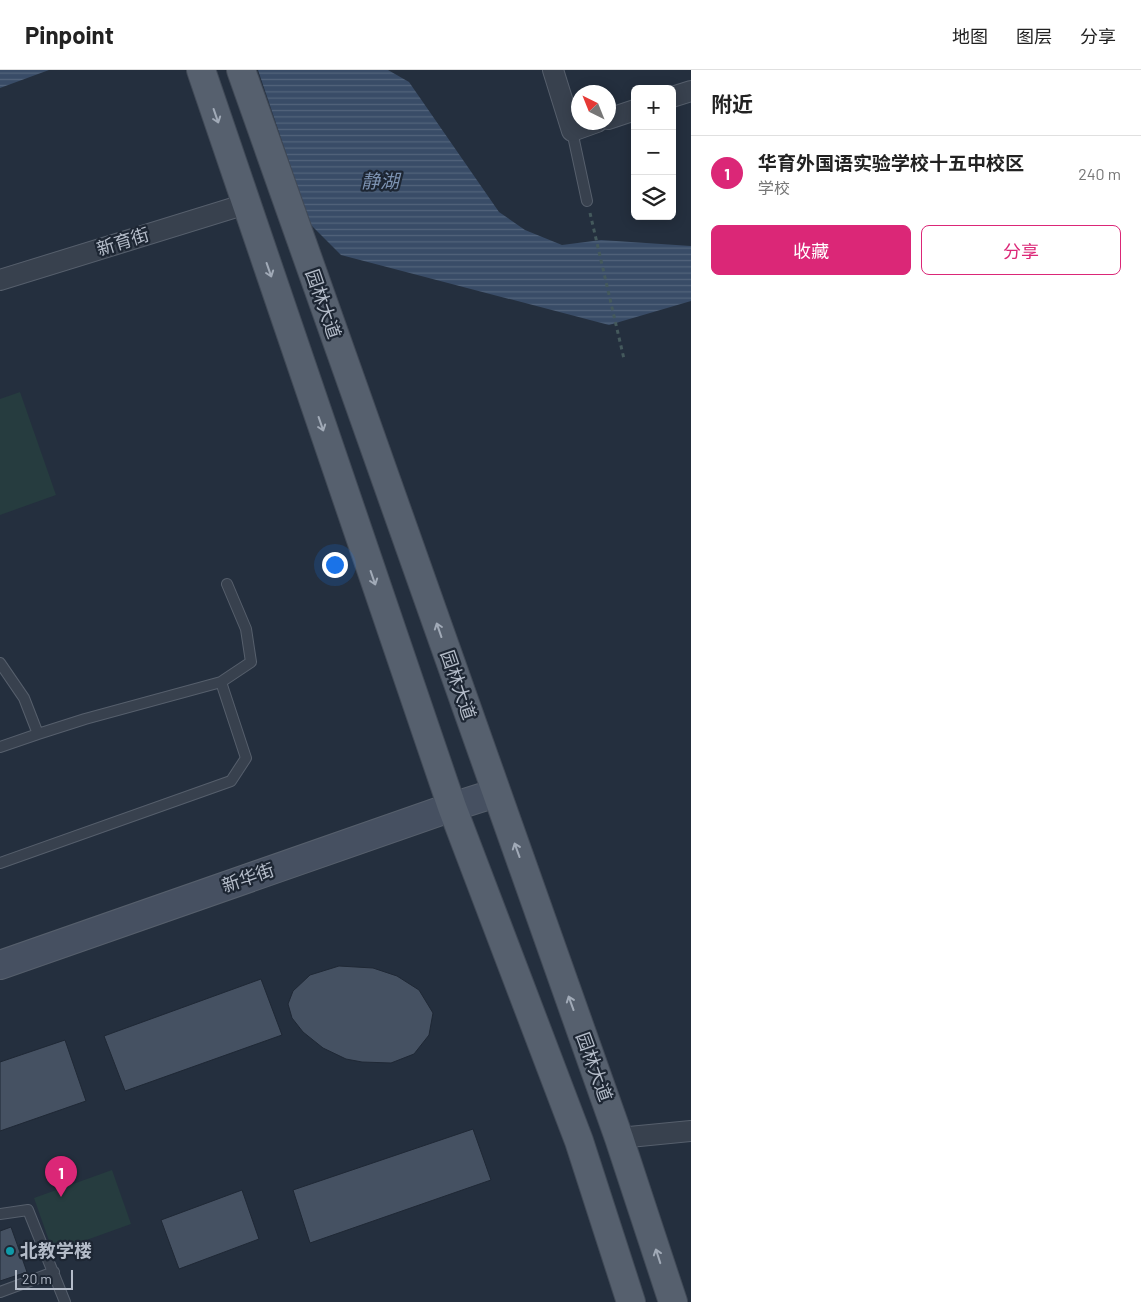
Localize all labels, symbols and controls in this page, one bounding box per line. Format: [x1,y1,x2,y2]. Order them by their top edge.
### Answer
text: Pinpoint [25,20,114,49]
text: 地图 [952,25,988,47]
text: 图层 [1016,25,1052,47]
text: 分享 [1080,25,1116,47]
north arrow [571,85,616,130]
map controls [631,85,676,220]
button: + [631,85,676,130]
text: 附近 [711,91,753,116]
one-way arrow [212,108,221,123]
button: − [631,130,676,175]
text: 华育外国语实验学校十五中校区 [758,151,1024,174]
text: 1 [724,164,730,183]
text: 240 m [1078,164,1121,183]
water label: 静湖 [361,169,402,192]
button: layers [631,175,676,220]
text: 学校 [758,178,790,197]
street label: 新育街 [94,223,152,259]
button: 收藏 [711,225,911,275]
button: 分享 [921,225,1121,275]
one-way arrow [264,262,274,278]
street label: 园林大道 [302,266,346,341]
one-way arrow [317,416,326,431]
your location [322,552,348,578]
one-way arrow [369,569,379,585]
one-way arrow [434,623,443,639]
street label: 园林大道 [437,647,481,722]
one-way arrow [511,842,521,858]
street label: 新华街 [219,858,277,896]
one-way arrow [566,995,575,1011]
street label: 园林大道 [572,1029,618,1104]
pin: 1 [45,1156,77,1197]
place label: 北教学楼 [20,1239,92,1261]
marker: 北教学楼 [4,1245,16,1257]
one-way arrow [652,1248,662,1264]
scale bar [15,1267,72,1290]
text: 20 m [22,1270,52,1287]

